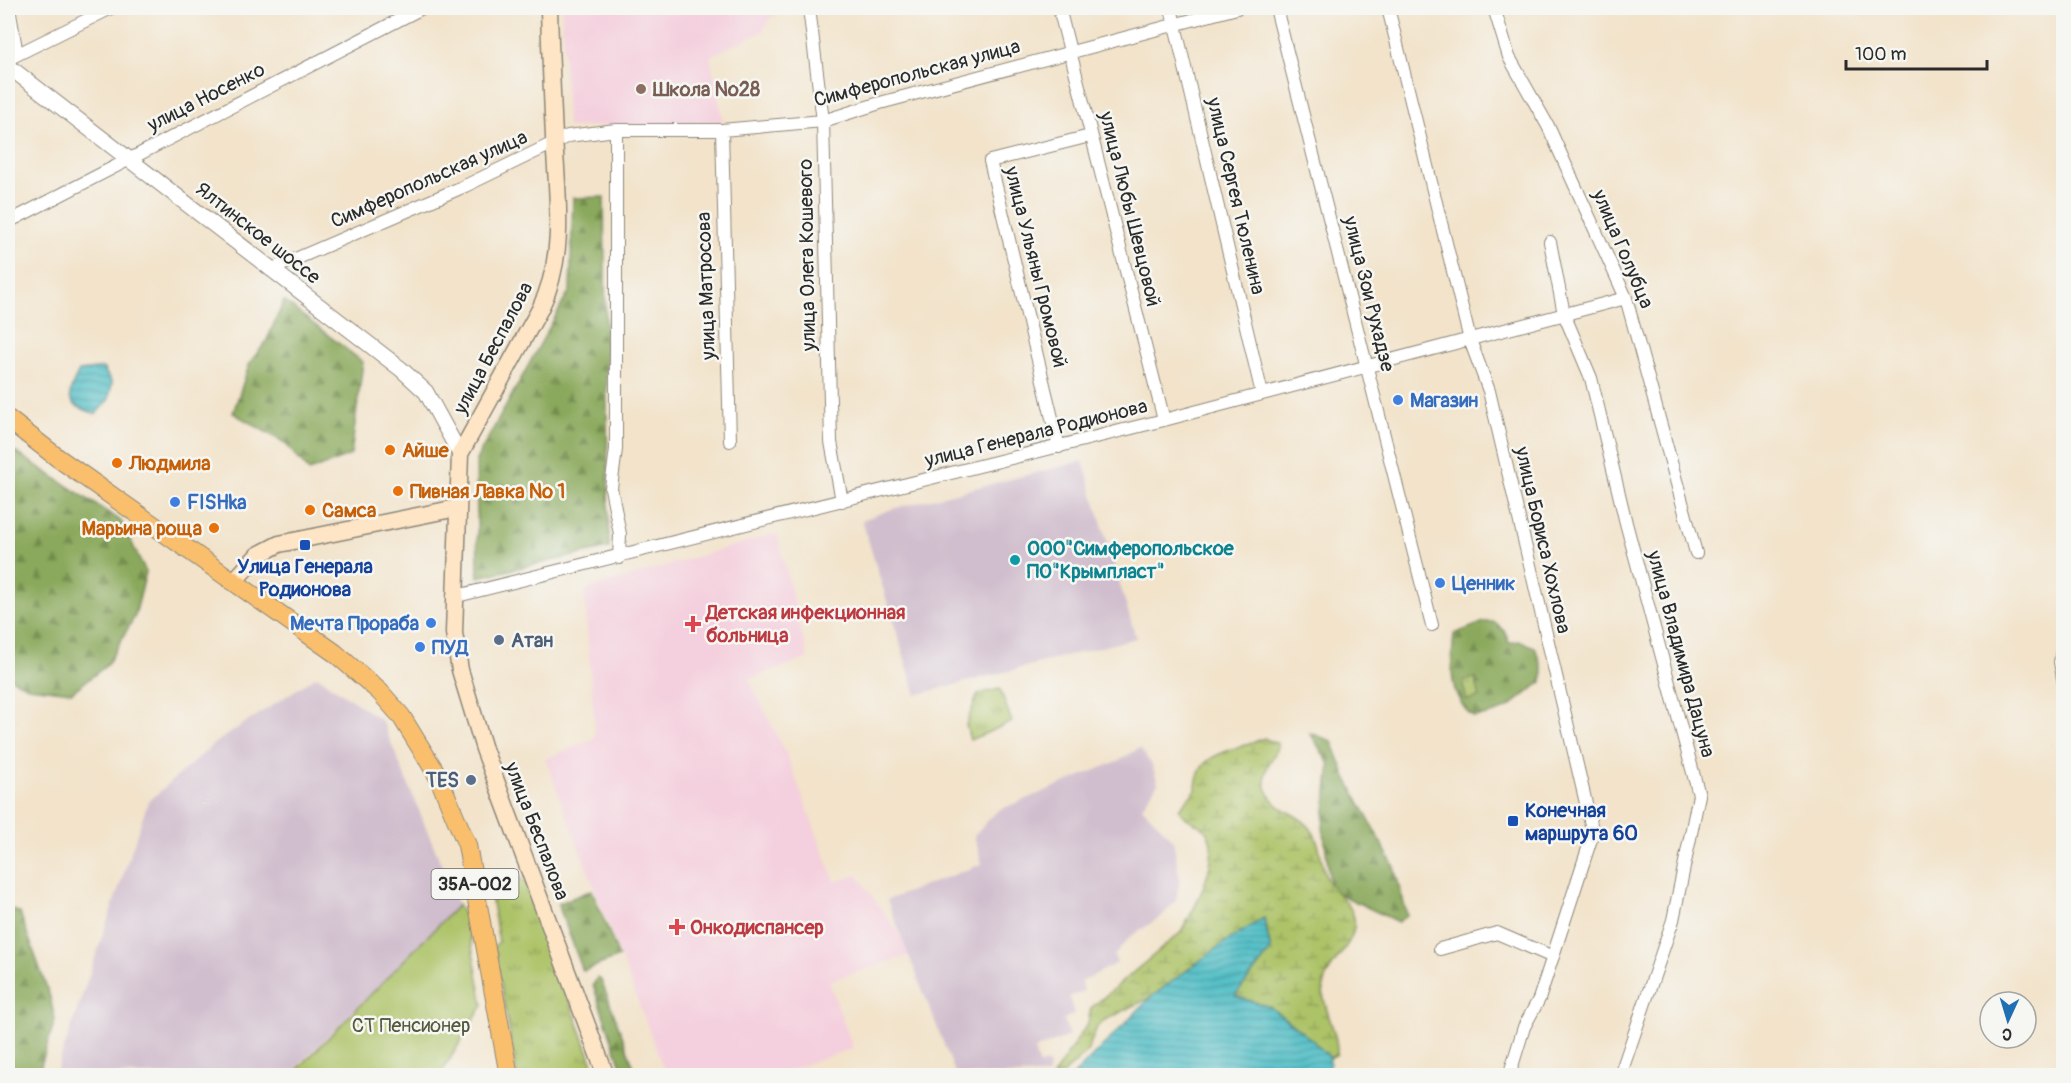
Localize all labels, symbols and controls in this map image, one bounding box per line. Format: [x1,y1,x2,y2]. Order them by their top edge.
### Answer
street label: Симферопольская улица [811,33,1023,113]
scale bar [1846,33,1987,71]
text: 100 m [1855,43,1907,66]
street label: улица Носенко [142,57,269,138]
place label: Школа №28 [652,77,760,102]
marker: Школа №28 [634,82,648,96]
street label: улица Сергея Тюленина [1201,94,1271,297]
street label: улица Любы Шевцовой [1093,108,1166,309]
street label: Симферопольская улица [327,124,531,234]
street label: улица Олега Кошевого [793,159,821,352]
street label: улица Ульяны Громовой [999,163,1073,370]
street label: Ялтинское шоссе [191,177,325,290]
street label: улица Голубца [1586,185,1659,312]
street label: улица Матросова [691,212,721,361]
street label: улица Зои Рухадзе [1337,213,1400,374]
street label: улица Беспалова [447,278,538,419]
place label: Магазин [1410,388,1478,413]
street label: улица Генерала Родионова [921,393,1150,473]
marker: Магазин [1391,393,1405,407]
place label: Айше [402,438,450,463]
marker: Айше [383,443,397,457]
street label: улица Бориса Хохлова [1509,443,1577,636]
place label: Людмила [128,451,210,476]
marker: Людмила [110,456,124,470]
place label: Пивная Лавка № 1 [410,479,565,504]
marker: Пивная Лавка № 1 [391,484,405,498]
place label: FISHka [187,490,247,515]
marker: FISHka [168,495,182,509]
place label: Самса [322,498,376,523]
marker: Самса [303,503,317,517]
place label: Марьина роща [82,516,202,541]
marker: Марьина роща [207,521,221,535]
place label: ООО"Симферопольское ПО"Крымпласт" [1027,536,1235,584]
marker: Улица Генерала Родионова [298,538,312,552]
street label: улица Владимира Дацуна [1641,547,1721,760]
marker: ООО"Симферопольское ПО"Крымпласт" [1008,553,1022,567]
place label: Улица Генерала Родионова [237,554,373,602]
place label: Ценник [1452,571,1515,596]
marker: Ценник [1433,576,1447,590]
place label: Детская инфекционная больница [705,600,905,648]
place label: Мечта Прораба [290,611,419,636]
marker: Детская инфекционная больница [684,615,702,633]
marker: Мечта Прораба [424,616,438,630]
place label: Атан [511,628,553,653]
marker: Атан [492,633,506,647]
place label: ПУД [432,635,469,660]
marker: ПУД [413,640,427,654]
street label: улица Беспалова [499,757,575,904]
place label: TES [425,768,459,793]
marker: TES [464,773,478,787]
place label: Конечная маршрута 60 [1525,798,1638,846]
marker: Конечная маршрута 60 [1506,814,1520,828]
road number: 35А-002 [432,869,518,899]
place label: Онкодиспансер [690,915,824,940]
marker: Онкодиспансер [668,918,686,936]
north arrow [1978,990,2038,1050]
park label: СТ Пенсионер [352,1013,470,1038]
text: С [2001,1024,2013,1044]

